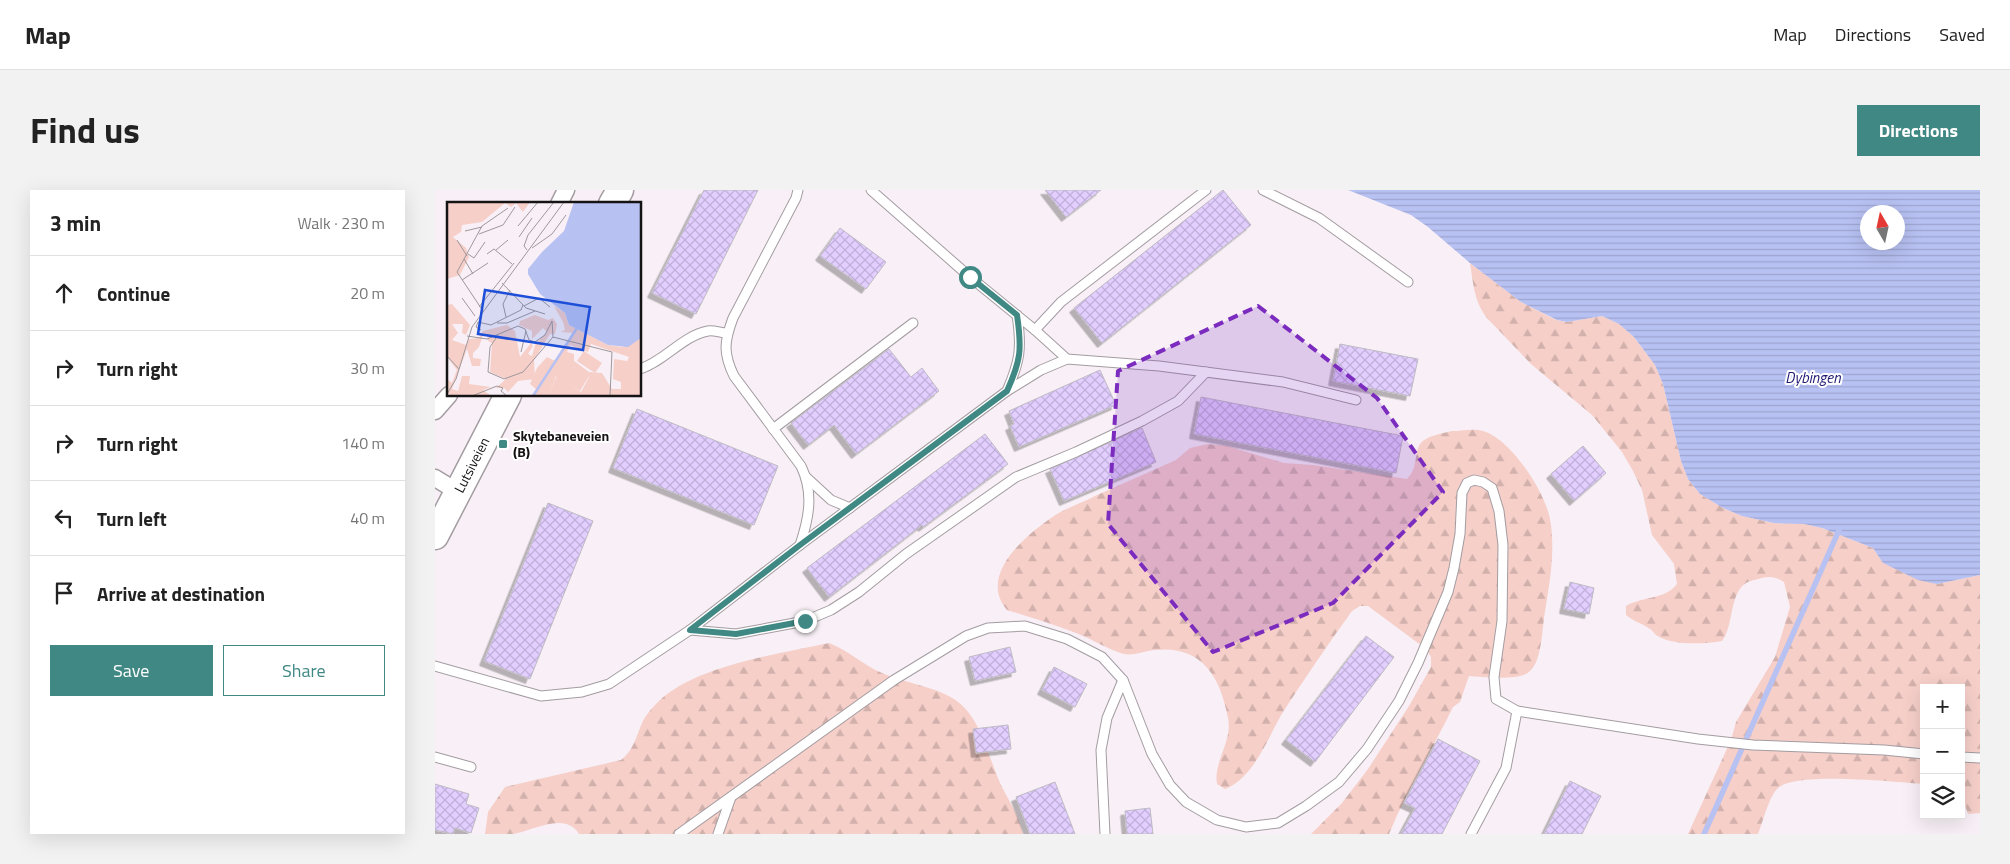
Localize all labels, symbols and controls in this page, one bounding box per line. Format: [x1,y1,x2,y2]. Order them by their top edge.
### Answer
text: Map [25,17,71,53]
text: Map [1773,21,1807,48]
text: Directions [1835,21,1911,48]
text: Saved [1939,21,1985,48]
text: Find us [30,103,140,157]
button: Directions [1857,105,1980,156]
inset map [447,202,641,396]
north arrow [1860,205,1905,250]
text: 3 min [50,207,101,239]
text: Walk · 230 m [297,211,385,235]
route start [959,266,982,289]
icon: ahead [50,279,78,307]
text: Continue [97,279,170,308]
text: 20 m [350,281,385,305]
icon: right [50,354,78,382]
text: Turn right [97,354,178,383]
text: 30 m [350,356,385,380]
water label: Dybingen [1785,366,1841,389]
place label: Skytebaneveien (B) [513,425,609,462]
icon: right [50,429,78,457]
text: Turn right [97,429,178,458]
text: 140 m [341,431,385,455]
street label: Lutsiveien [448,433,494,496]
marker: Skytebaneveien (B) [497,438,509,450]
icon: left [50,504,78,532]
text: Turn left [97,504,167,533]
text: 40 m [350,506,385,530]
icon: arrive [50,579,78,607]
text: Arrive at destination [97,579,265,608]
route end [794,610,817,633]
button: Save [50,645,213,696]
button: Share [223,645,385,696]
map controls [1920,684,1965,819]
button: + [1920,684,1965,729]
button: − [1920,729,1965,774]
button: layers [1920,774,1965,819]

